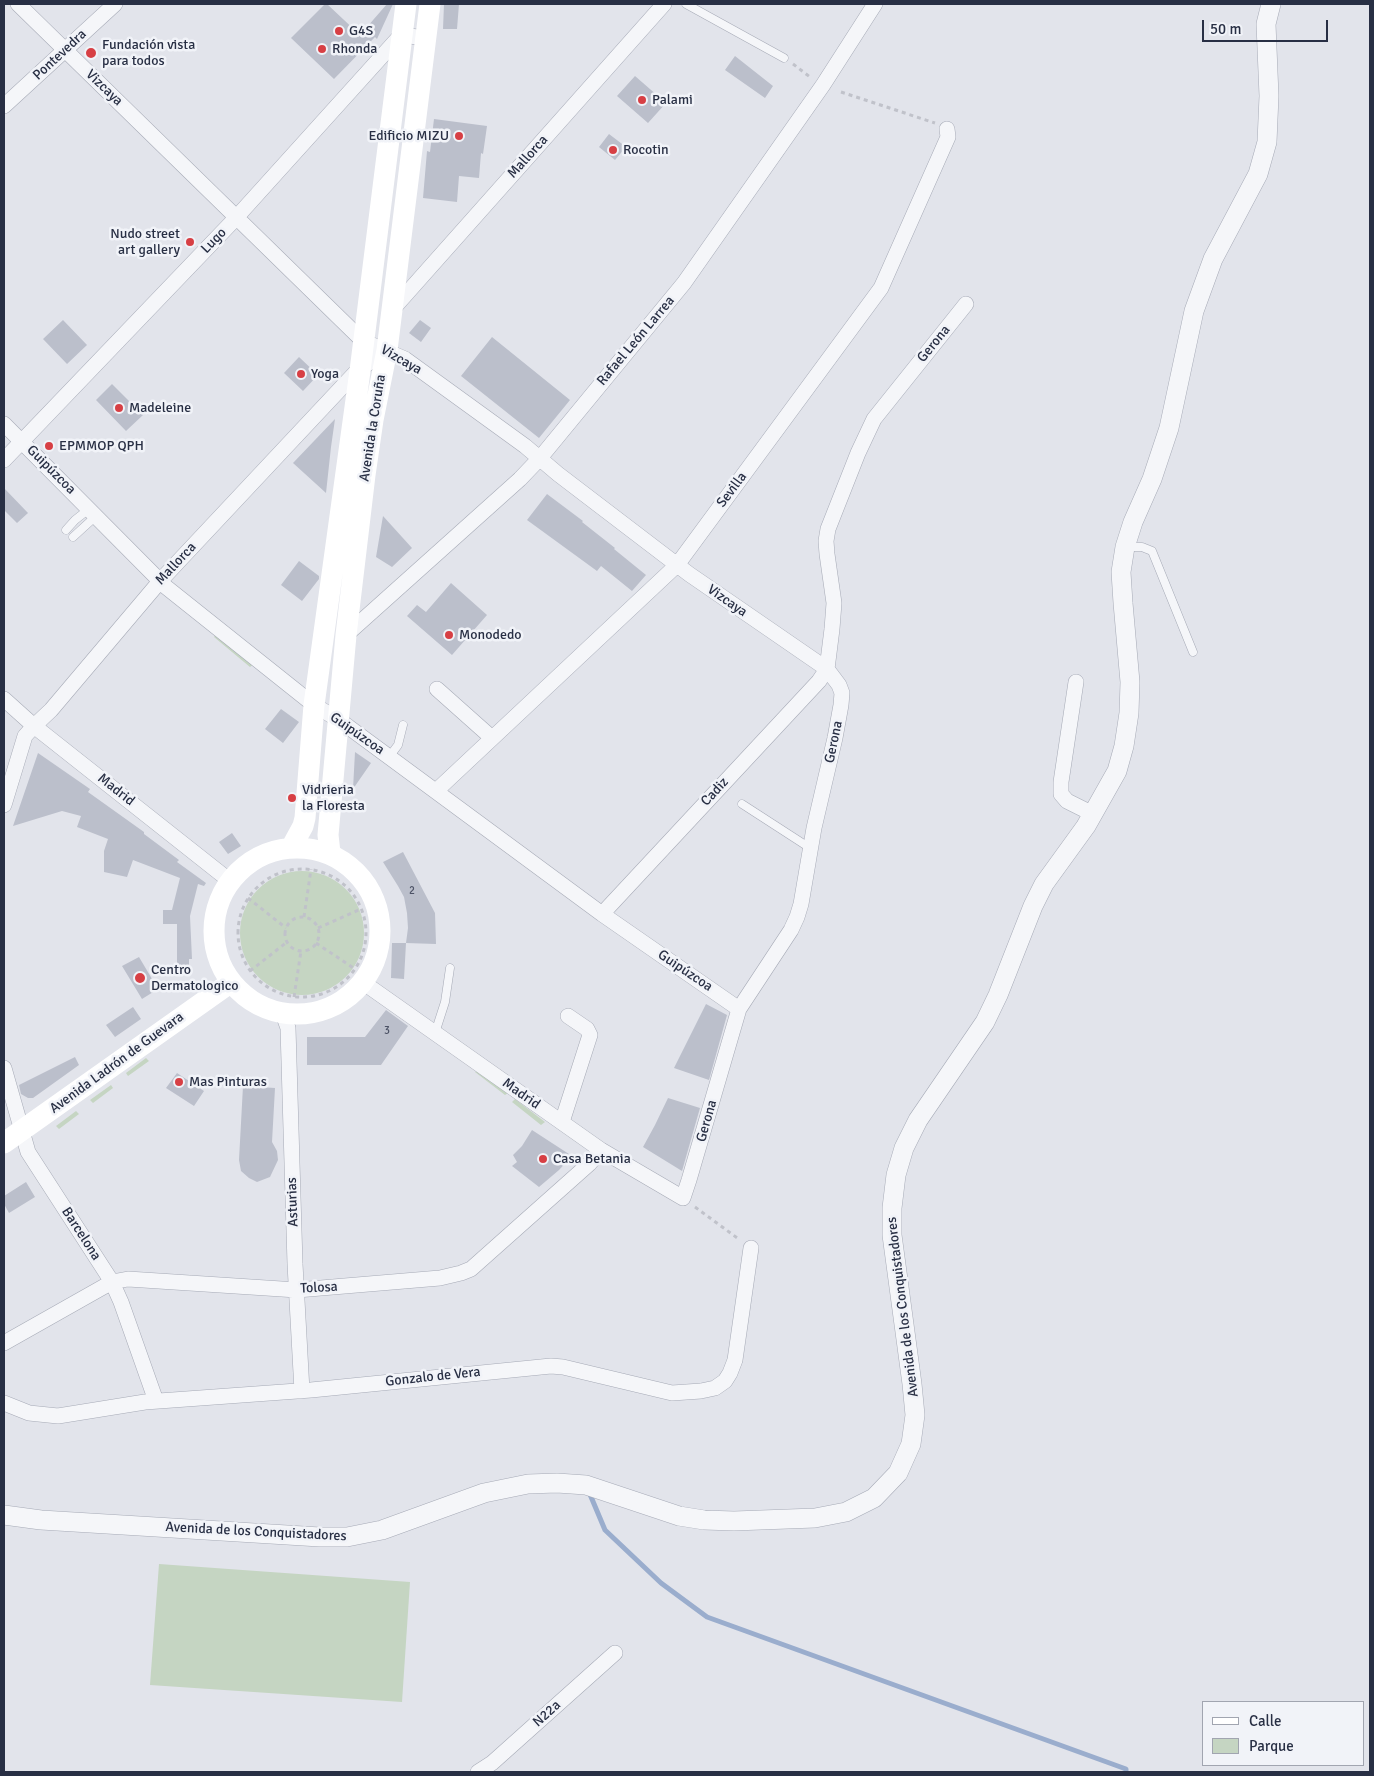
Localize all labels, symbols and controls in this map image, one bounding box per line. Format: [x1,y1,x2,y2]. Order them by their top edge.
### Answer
scale bar [1204,10,1330,42]
text: 50 m [1210,20,1241,38]
place label: G4S [349,23,373,39]
marker: G4S [333,25,345,37]
street label: Pontevedra [30,26,90,84]
place label: Fundación vista para todos [102,37,195,70]
place label: Rhonda [332,41,377,57]
marker: Rhonda [316,43,328,55]
marker: Fundación vista para todos [84,46,98,60]
street label: Vizcaya [82,66,126,110]
place label: Palami [652,92,693,108]
marker: Palami [636,94,648,106]
place label: Edificio MIZU [368,128,449,144]
marker: Edificio MIZU [453,130,465,142]
street label: Mallorca [504,132,552,182]
place label: Rocotin [623,142,669,158]
marker: Rocotin [607,144,619,156]
street label: Lugo [198,225,230,257]
place label: Nudo street art gallery [110,226,180,258]
marker: Nudo street art gallery [184,236,196,248]
street label: Rafael León Larrea [594,293,678,389]
street label: Gerona [914,322,954,366]
street label: Vizcaya [377,342,425,378]
place label: Yoga [311,366,339,382]
marker: Yoga [295,368,307,380]
street label: Avenida la Coruña [356,373,390,483]
place label: Madeleine [129,400,191,416]
marker: Madeleine [113,402,125,414]
place label: EPMMOP QPH [59,438,144,454]
marker: EPMMOP QPH [43,440,55,452]
street label: Guipúzcoa [23,442,79,498]
street label: Sevilla [713,469,751,511]
street label: Mallorca [152,539,200,589]
street label: Vizcaya [704,581,750,621]
place label: Monodedo [459,627,522,643]
marker: Monodedo [443,629,455,641]
street label: Guipúzcoa [327,709,387,759]
street label: Gerona [821,719,847,765]
street label: Madrid [94,770,138,810]
street label: Cadiz [698,774,732,810]
place label: Vidrieria la Floresta [302,782,365,814]
marker: Vidrieria la Floresta [286,792,298,804]
house number: 2 [409,884,415,898]
street label: Guipúzcoa [654,947,716,995]
place label: Centro Dermatologico [151,962,239,994]
marker: Centro Dermatologico [133,971,147,985]
street label: Avenida Ladrón de Guevara [47,1009,187,1117]
house number: 3 [384,1024,390,1038]
place label: Mas Pinturas [189,1074,267,1090]
street label: Madrid [499,1075,543,1113]
marker: Mas Pinturas [173,1076,185,1088]
street label: Gerona [693,1098,721,1144]
place label: Casa Betania [553,1151,631,1167]
marker: Casa Betania [537,1153,549,1165]
street label: Asturias [284,1177,302,1227]
street label: Barcelona [58,1204,104,1264]
street label: Avenida de los Conquistadores [884,1216,922,1398]
street label: Tolosa [300,1279,338,1297]
street label: Gonzalo de Vera [385,1364,481,1390]
street label: Avenida de los Conquistadores [165,1519,347,1545]
street label: N22a [530,1697,564,1731]
legend [1202,1701,1364,1766]
text: Calle [1249,1712,1282,1730]
text: Parque [1249,1737,1294,1755]

